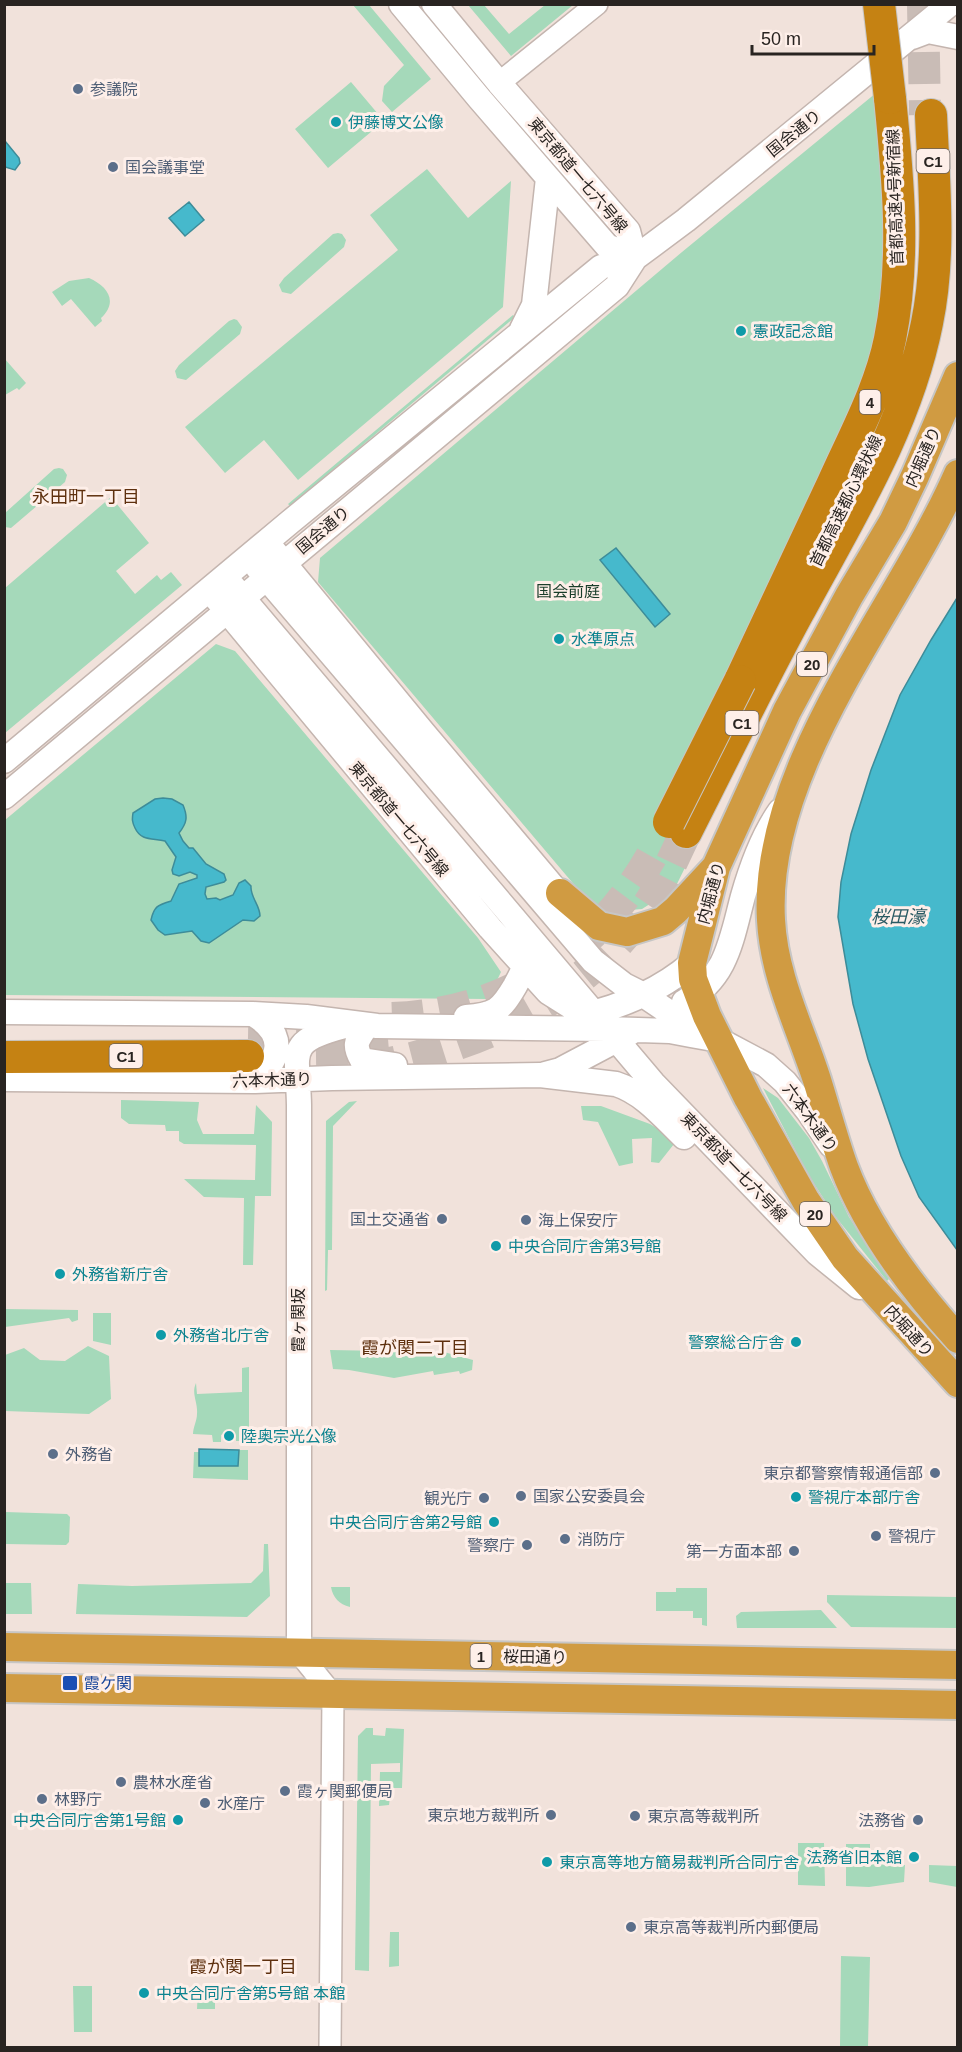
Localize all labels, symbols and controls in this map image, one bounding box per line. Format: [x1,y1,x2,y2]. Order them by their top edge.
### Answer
scale bar [752,18,874,56]
text: 50 m [761,29,801,49]
place label: 参議院 [90,81,138,98]
marker: 参議院 [71,82,85,96]
street label: 国会通り [764,106,824,160]
place label: 伊藤博文公像 [348,114,444,131]
street label: 東京都道一七六号線 [525,114,631,236]
marker: 伊藤博文公像 [329,115,343,129]
street label: 首都高速4号新宿線 [884,128,906,266]
road number: C1 [916,149,950,173]
place label: 国会議事堂 [125,159,205,176]
marker: 国会議事堂 [106,160,120,174]
place label: 憲政記念館 [753,323,833,340]
marker: 憲政記念館 [734,324,748,338]
road number: 4 [860,390,880,414]
street label: 内堀通り [902,424,944,490]
street label: 首都高速都心環状線 [807,433,885,569]
district label: 永田町一丁目 [32,487,140,507]
street label: 国会通り [293,503,353,557]
park label: 国会前庭 [536,583,600,600]
place label: 水準原点 [571,631,635,648]
marker: 水準原点 [552,632,566,646]
road number: 20 [797,652,827,676]
road number: C1 [726,711,758,735]
street label: 東京都道一七六号線 [346,758,452,880]
street label: 内堀通り [695,860,727,926]
water label: 桜田濠 [871,907,928,927]
road number: C1 [110,1044,142,1068]
street label: 六本木通り [232,1070,312,1090]
street label: 六本木通り [780,1081,840,1155]
street label: 東京都道一七六号線 [678,1109,790,1225]
road number: 20 [800,1202,830,1226]
place label: 国土交通省 [350,1211,430,1228]
marker: 国土交通省 [435,1212,449,1226]
place label: 海上保安庁 [538,1212,618,1229]
marker: 海上保安庁 [519,1213,533,1227]
place label: 中央合同庁舎第3号館 [508,1238,661,1255]
marker: 中央合同庁舎第3号館 [489,1239,503,1253]
place label: 外務省新庁舎 [72,1266,168,1283]
marker: 外務省新庁舎 [53,1267,67,1281]
street label: 霞ヶ関坂 [290,1288,307,1352]
street label: 内堀通り [881,1302,937,1360]
place label: 外務省北庁舎 [173,1327,269,1344]
marker: 外務省北庁舎 [154,1328,168,1342]
place label: 警察総合庁舎 [688,1334,784,1351]
marker: 警察総合庁舎 [789,1335,803,1349]
district label: 霞が関二丁目 [361,1338,469,1358]
place label: 陸奥宗光公像 [241,1428,337,1445]
marker: 陸奥宗光公像 [222,1429,236,1443]
place label: 外務省 [65,1446,113,1463]
marker: 外務省 [46,1447,60,1461]
place label: 東京都警察情報通信部 [763,1465,923,1482]
marker: 東京都警察情報通信部 [928,1466,942,1480]
place label: 国家公安委員会 [533,1488,645,1505]
marker: 国家公安委員会 [514,1489,528,1503]
place label: 警視庁本部庁舎 [808,1489,920,1506]
place label: 観光庁 [424,1490,472,1507]
marker: 警視庁本部庁舎 [789,1490,803,1504]
marker: 観光庁 [477,1491,491,1505]
place label: 中央合同庁舎第2号館 [329,1514,482,1531]
marker: 中央合同庁舎第2号館 [487,1515,501,1529]
place label: 警視庁 [888,1528,936,1545]
marker: 警視庁 [869,1529,883,1543]
place label: 消防庁 [577,1531,625,1548]
marker: 消防庁 [558,1532,572,1546]
place label: 警察庁 [467,1537,515,1554]
marker: 警察庁 [520,1538,534,1552]
place label: 第一方面本部 [686,1543,782,1560]
marker: 第一方面本部 [787,1544,801,1558]
road number: 1 [470,1644,492,1668]
street label: 桜田通り [503,1648,567,1666]
marker: 霞ケ関 [61,1674,79,1692]
place label: 霞ケ関 [84,1675,132,1692]
place label: 農林水産省 [133,1774,213,1791]
marker: 農林水産省 [114,1775,128,1789]
place label: 霞ヶ関郵便局 [297,1783,393,1800]
marker: 霞ヶ関郵便局 [278,1784,292,1798]
place label: 林野庁 [54,1791,102,1808]
marker: 林野庁 [35,1792,49,1806]
place label: 水産庁 [217,1795,265,1812]
marker: 水産庁 [198,1796,212,1810]
place label: 東京地方裁判所 [427,1807,539,1824]
marker: 東京地方裁判所 [544,1808,558,1822]
place label: 東京高等裁判所 [647,1808,759,1825]
marker: 東京高等裁判所 [628,1809,642,1823]
place label: 中央合同庁舎第1号館 [13,1812,166,1829]
place label: 法務省 [858,1812,906,1829]
marker: 中央合同庁舎第1号館 [171,1813,185,1827]
marker: 法務省 [911,1813,925,1827]
place label: 法務省旧本館 [806,1849,902,1866]
marker: 法務省旧本館 [907,1850,921,1864]
place label: 東京高等地方簡易裁判所合同庁舎 [559,1854,799,1871]
marker: 東京高等地方簡易裁判所合同庁舎 [540,1855,554,1869]
place label: 東京高等裁判所内郵便局 [643,1919,819,1936]
marker: 東京高等裁判所内郵便局 [624,1920,638,1934]
district label: 霞が関一丁目 [189,1957,297,1977]
place label: 中央合同庁舎第5号館 本館 [156,1985,345,2002]
marker: 中央合同庁舎第5号館 本館 [137,1986,151,2000]

